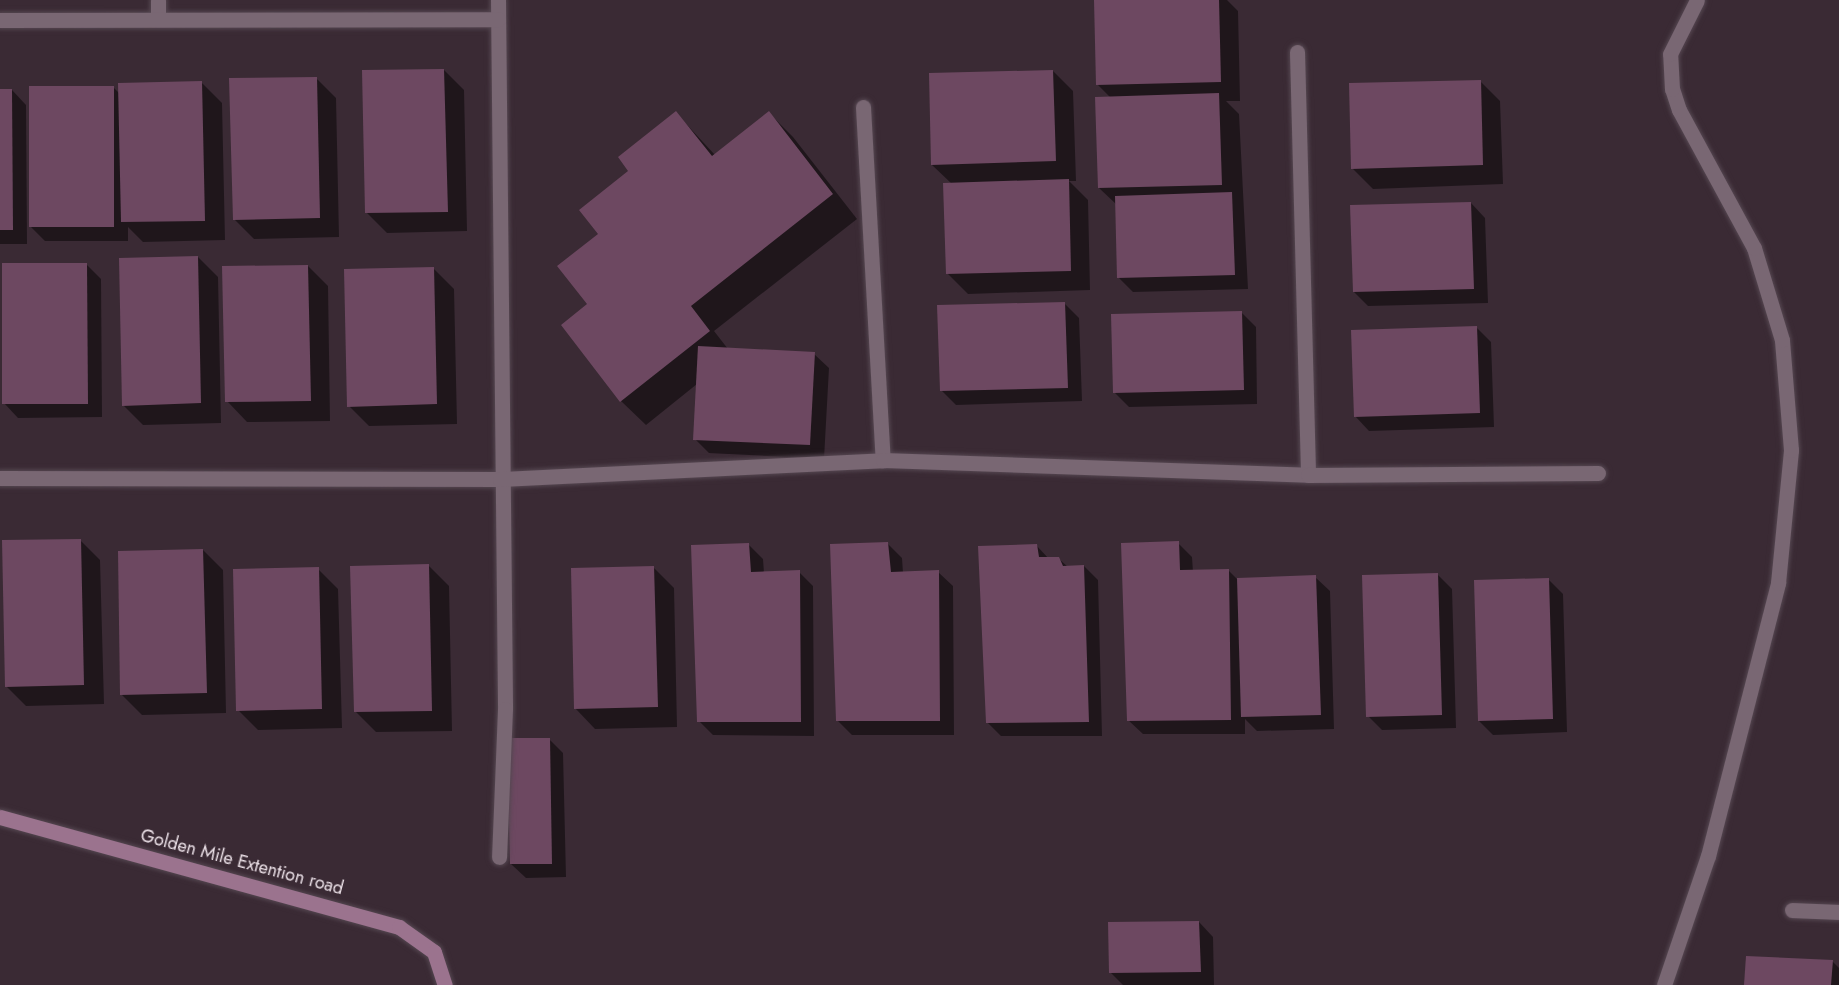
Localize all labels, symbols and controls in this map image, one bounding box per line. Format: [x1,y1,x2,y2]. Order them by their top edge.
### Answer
street label: Golden Mile Extention road [138,824,346,900]

